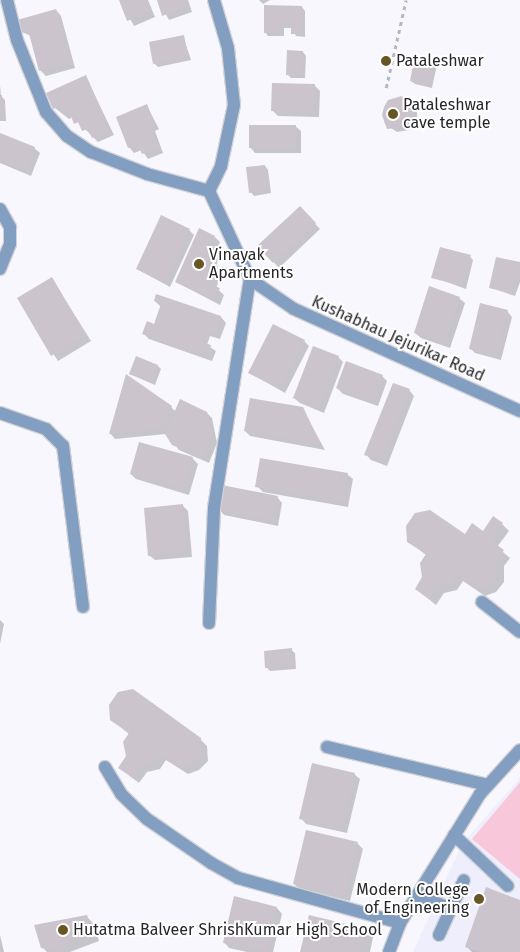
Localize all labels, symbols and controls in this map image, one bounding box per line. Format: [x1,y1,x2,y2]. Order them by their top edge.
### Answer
place label: Pataleshwar [396,51,484,71]
marker: Pataleshwar [380,55,392,67]
place label: Pataleshwar cave temple [403,95,491,133]
marker: Pataleshwar cave temple [387,108,399,120]
place label: Vinayak Apartments [209,245,293,283]
marker: Vinayak Apartments [193,258,205,270]
street label: Kushabhau Jejurikar Road [309,292,487,386]
place label: Modern College of Engineering [356,880,469,918]
marker: Modern College of Engineering [473,893,485,905]
place label: Hutatma Balveer ShrishKumar High School [73,920,382,940]
marker: Hutatma Balveer ShrishKumar High School [57,924,69,936]

